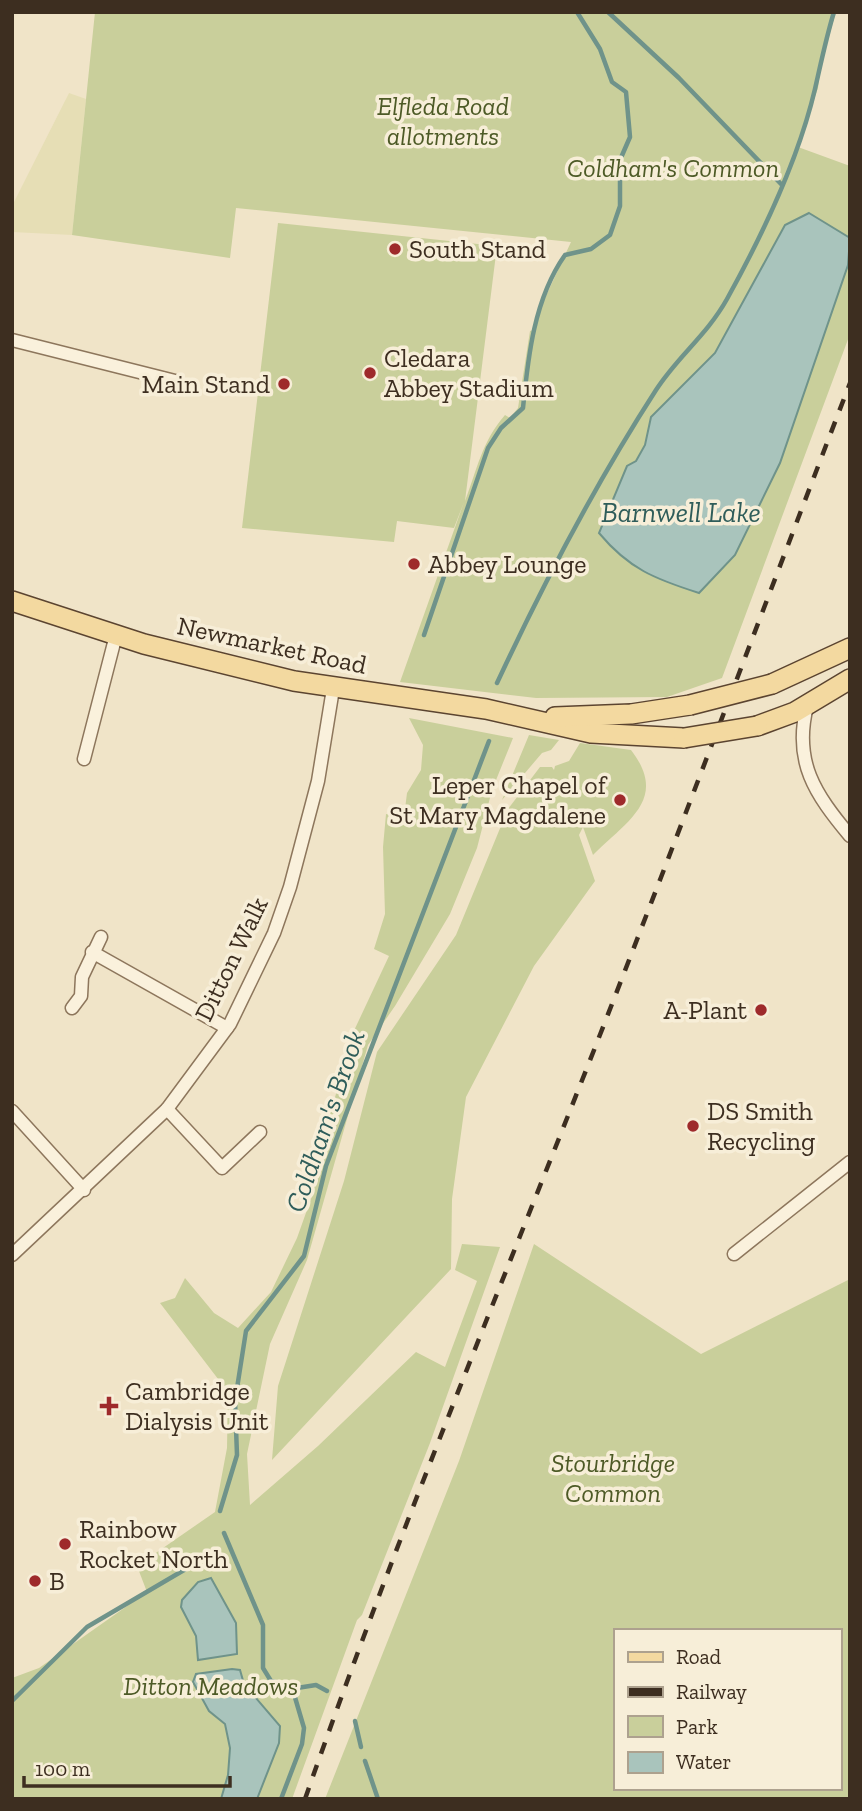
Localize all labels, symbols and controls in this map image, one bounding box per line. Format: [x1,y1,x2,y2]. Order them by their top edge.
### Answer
park label: Elfleda Road allotments [377,90,509,152]
park label: Coldham's Common [567,152,779,184]
place label: South Stand [409,233,546,265]
marker: South Stand [387,241,403,257]
place label: Cledara Abbey Stadium [384,342,554,404]
marker: Cledara Abbey Stadium [362,365,378,381]
place label: Main Stand [141,368,270,400]
marker: Main Stand [276,376,292,392]
water label: Barnwell Lake [601,496,761,529]
place label: Abbey Lounge [428,548,586,580]
marker: Abbey Lounge [406,556,422,572]
street label: Newmarket Road [174,609,370,681]
place label: Leper Chapel of St Mary Magdalene [389,769,608,831]
marker: Leper Chapel of St Mary Magdalene [612,792,628,808]
street label: Ditton Walk [187,891,275,1026]
place label: A-Plant [664,994,747,1026]
marker: A-Plant [753,1002,769,1018]
water label: Coldham's Brook [278,1026,372,1216]
place label: DS Smith Recycling [707,1095,815,1157]
marker: DS Smith Recycling [685,1118,701,1134]
place label: Cambridge Dialysis Unit [125,1375,269,1437]
marker: Cambridge Dialysis Unit [99,1396,119,1416]
park label: Stourbridge Common [551,1447,675,1509]
place label: Rainbow Rocket North [79,1513,228,1575]
marker: Rainbow Rocket North [57,1536,73,1552]
place label: B [49,1565,65,1597]
marker: B [27,1573,43,1589]
legend [614,1629,841,1790]
text: Road [676,1644,722,1669]
park label: Ditton Meadows [124,1670,298,1702]
text: Railway [676,1679,747,1704]
text: Park [676,1714,718,1739]
scale bar [24,1744,231,1788]
text: Water [676,1749,731,1774]
text: 100 m [35,1756,90,1781]

